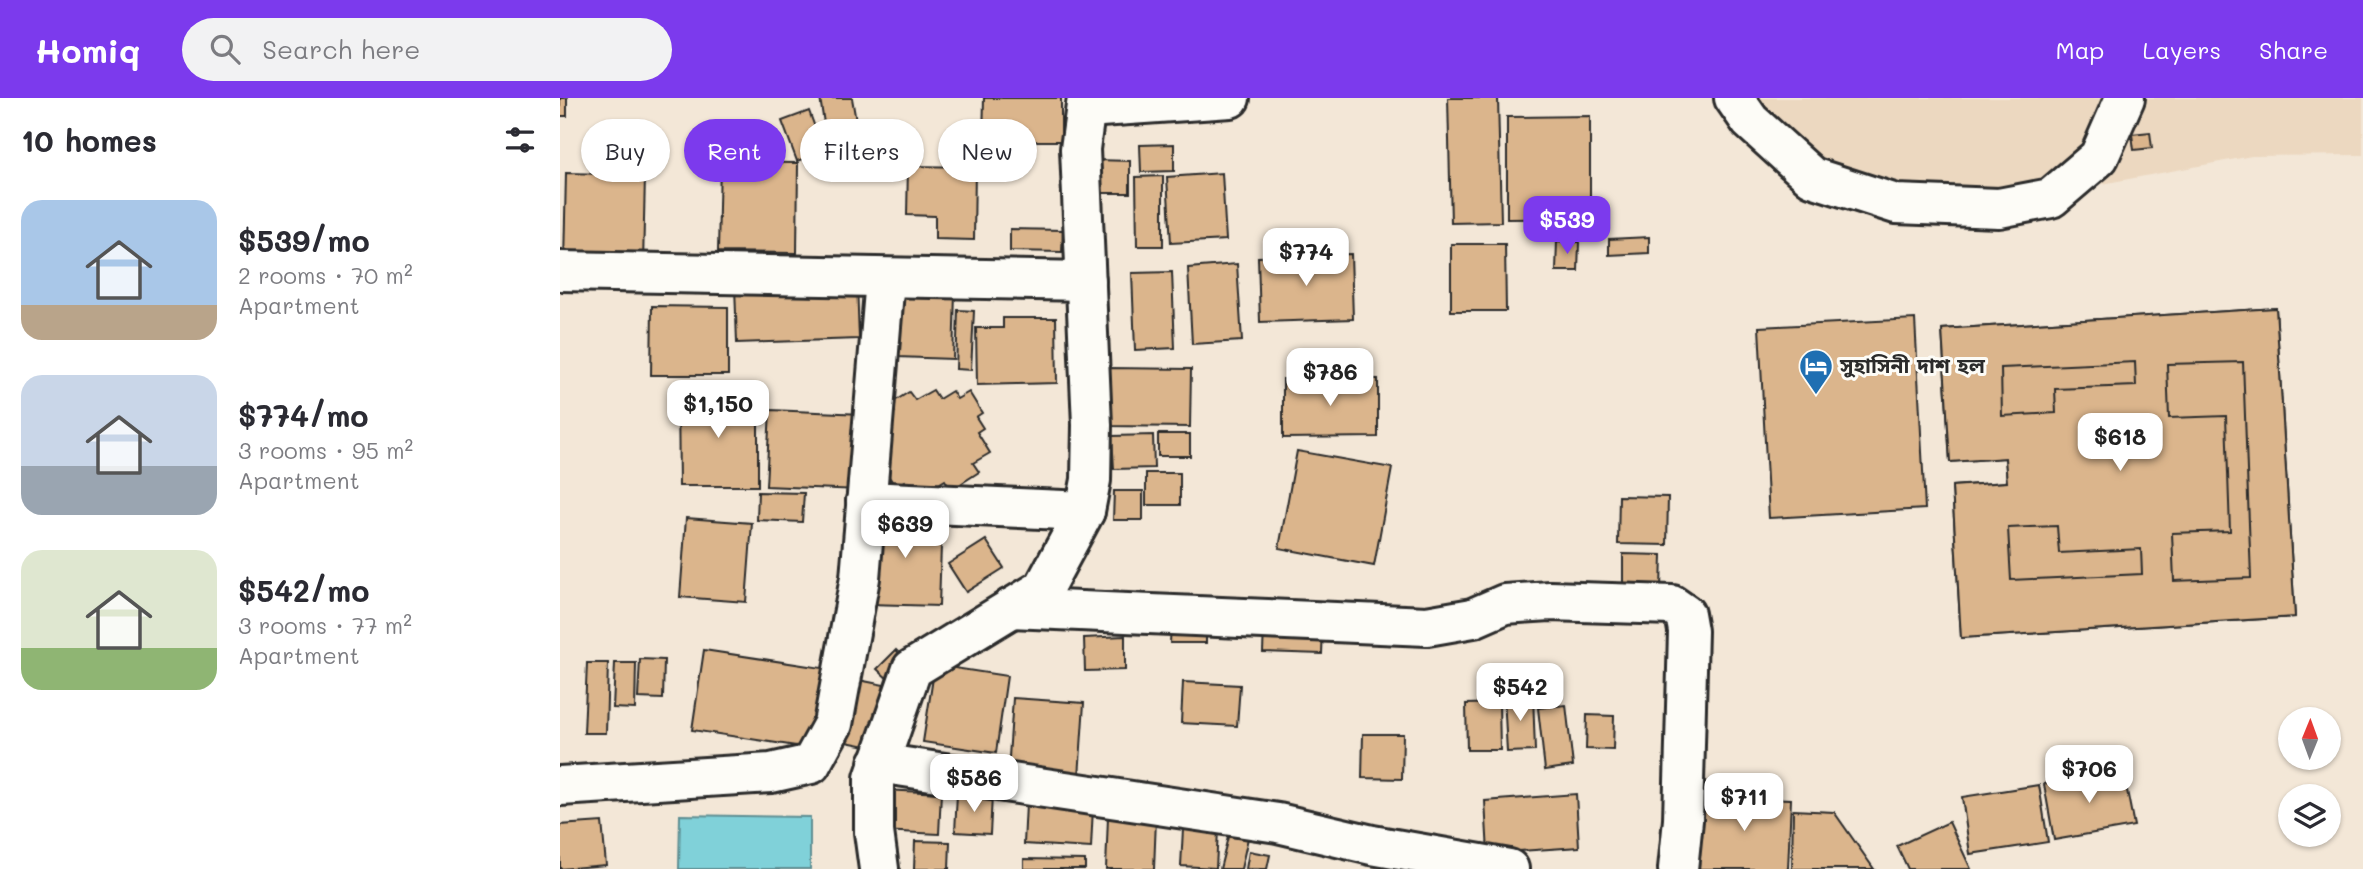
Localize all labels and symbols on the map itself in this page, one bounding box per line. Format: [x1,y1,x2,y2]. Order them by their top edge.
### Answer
pin: $539 [1526,197,1608,256]
pin: $774 [1265,228,1347,288]
hotel icon: সুহাসিনী দাশ হল [1797,347,1835,396]
pin: $786 [1289,348,1371,408]
place label: সুহাসিনী দাশ হল [1839,351,1986,378]
pin: $1,150 [661,380,775,440]
pin: $618 [2079,414,2161,473]
pin: $639 [864,500,946,560]
pin: $542 [1479,664,1561,723]
north arrow [2278,707,2342,770]
pin: $706 [2048,746,2130,805]
pin: $586 [933,754,1015,814]
pin: $711 [1703,774,1785,833]

